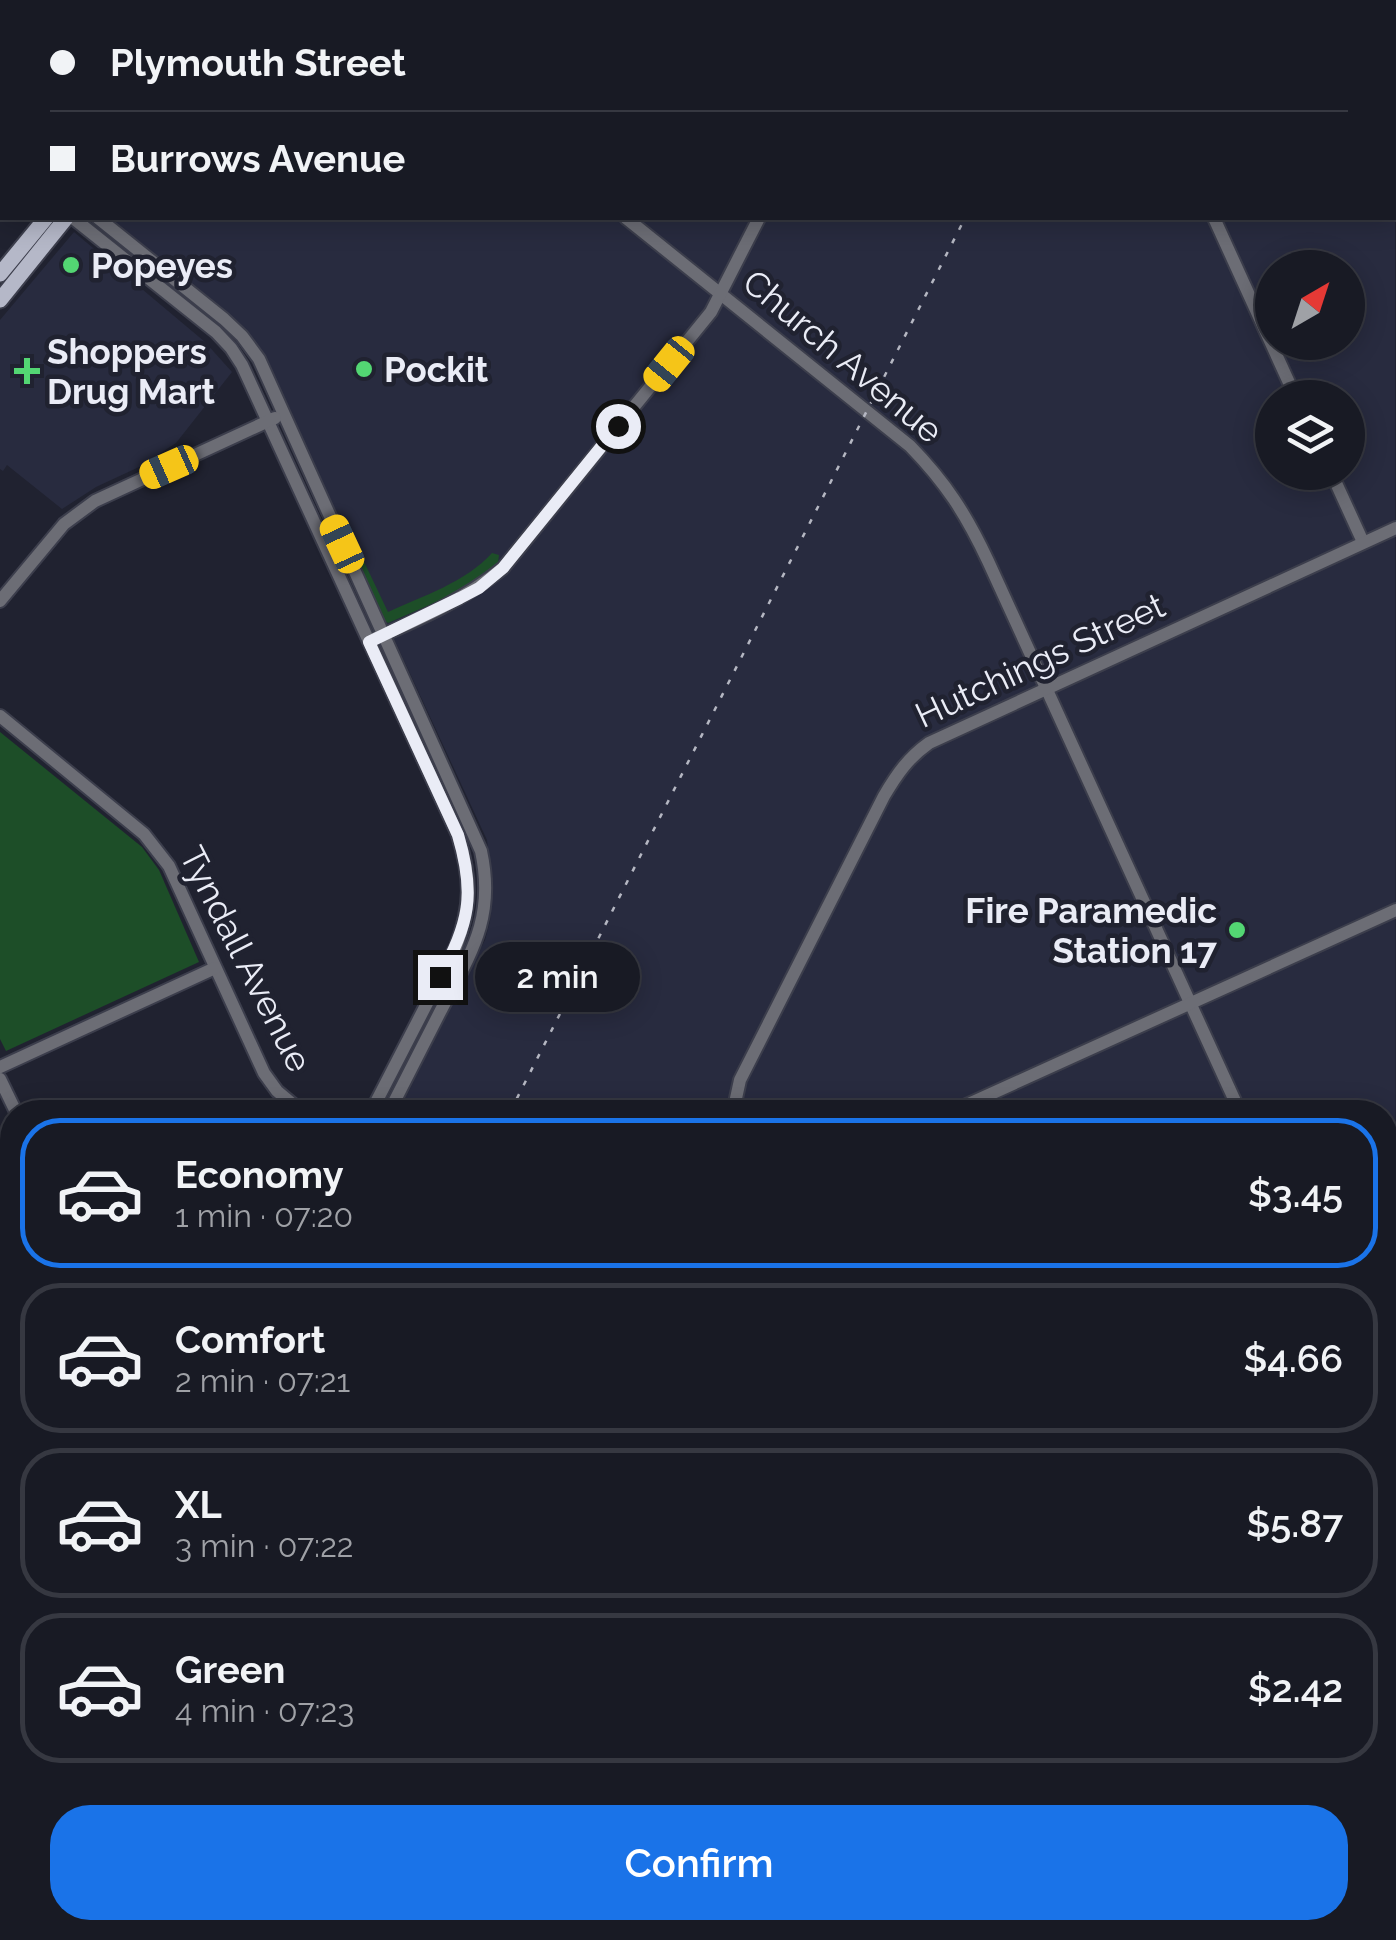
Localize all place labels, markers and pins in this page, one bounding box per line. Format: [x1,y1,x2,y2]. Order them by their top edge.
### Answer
place label: Popeyes [91,245,233,286]
marker: Popeyes [60,254,82,276]
place label: Shoppers Drug Mart [47,331,215,412]
place label: Pockit [384,349,489,390]
marker: Pockit [353,358,375,380]
marker: Shoppers Drug Mart [16,360,38,382]
place label: Fire Paramedic Station 17 [965,890,1217,971]
marker: Fire Paramedic Station 17 [1226,919,1248,941]

